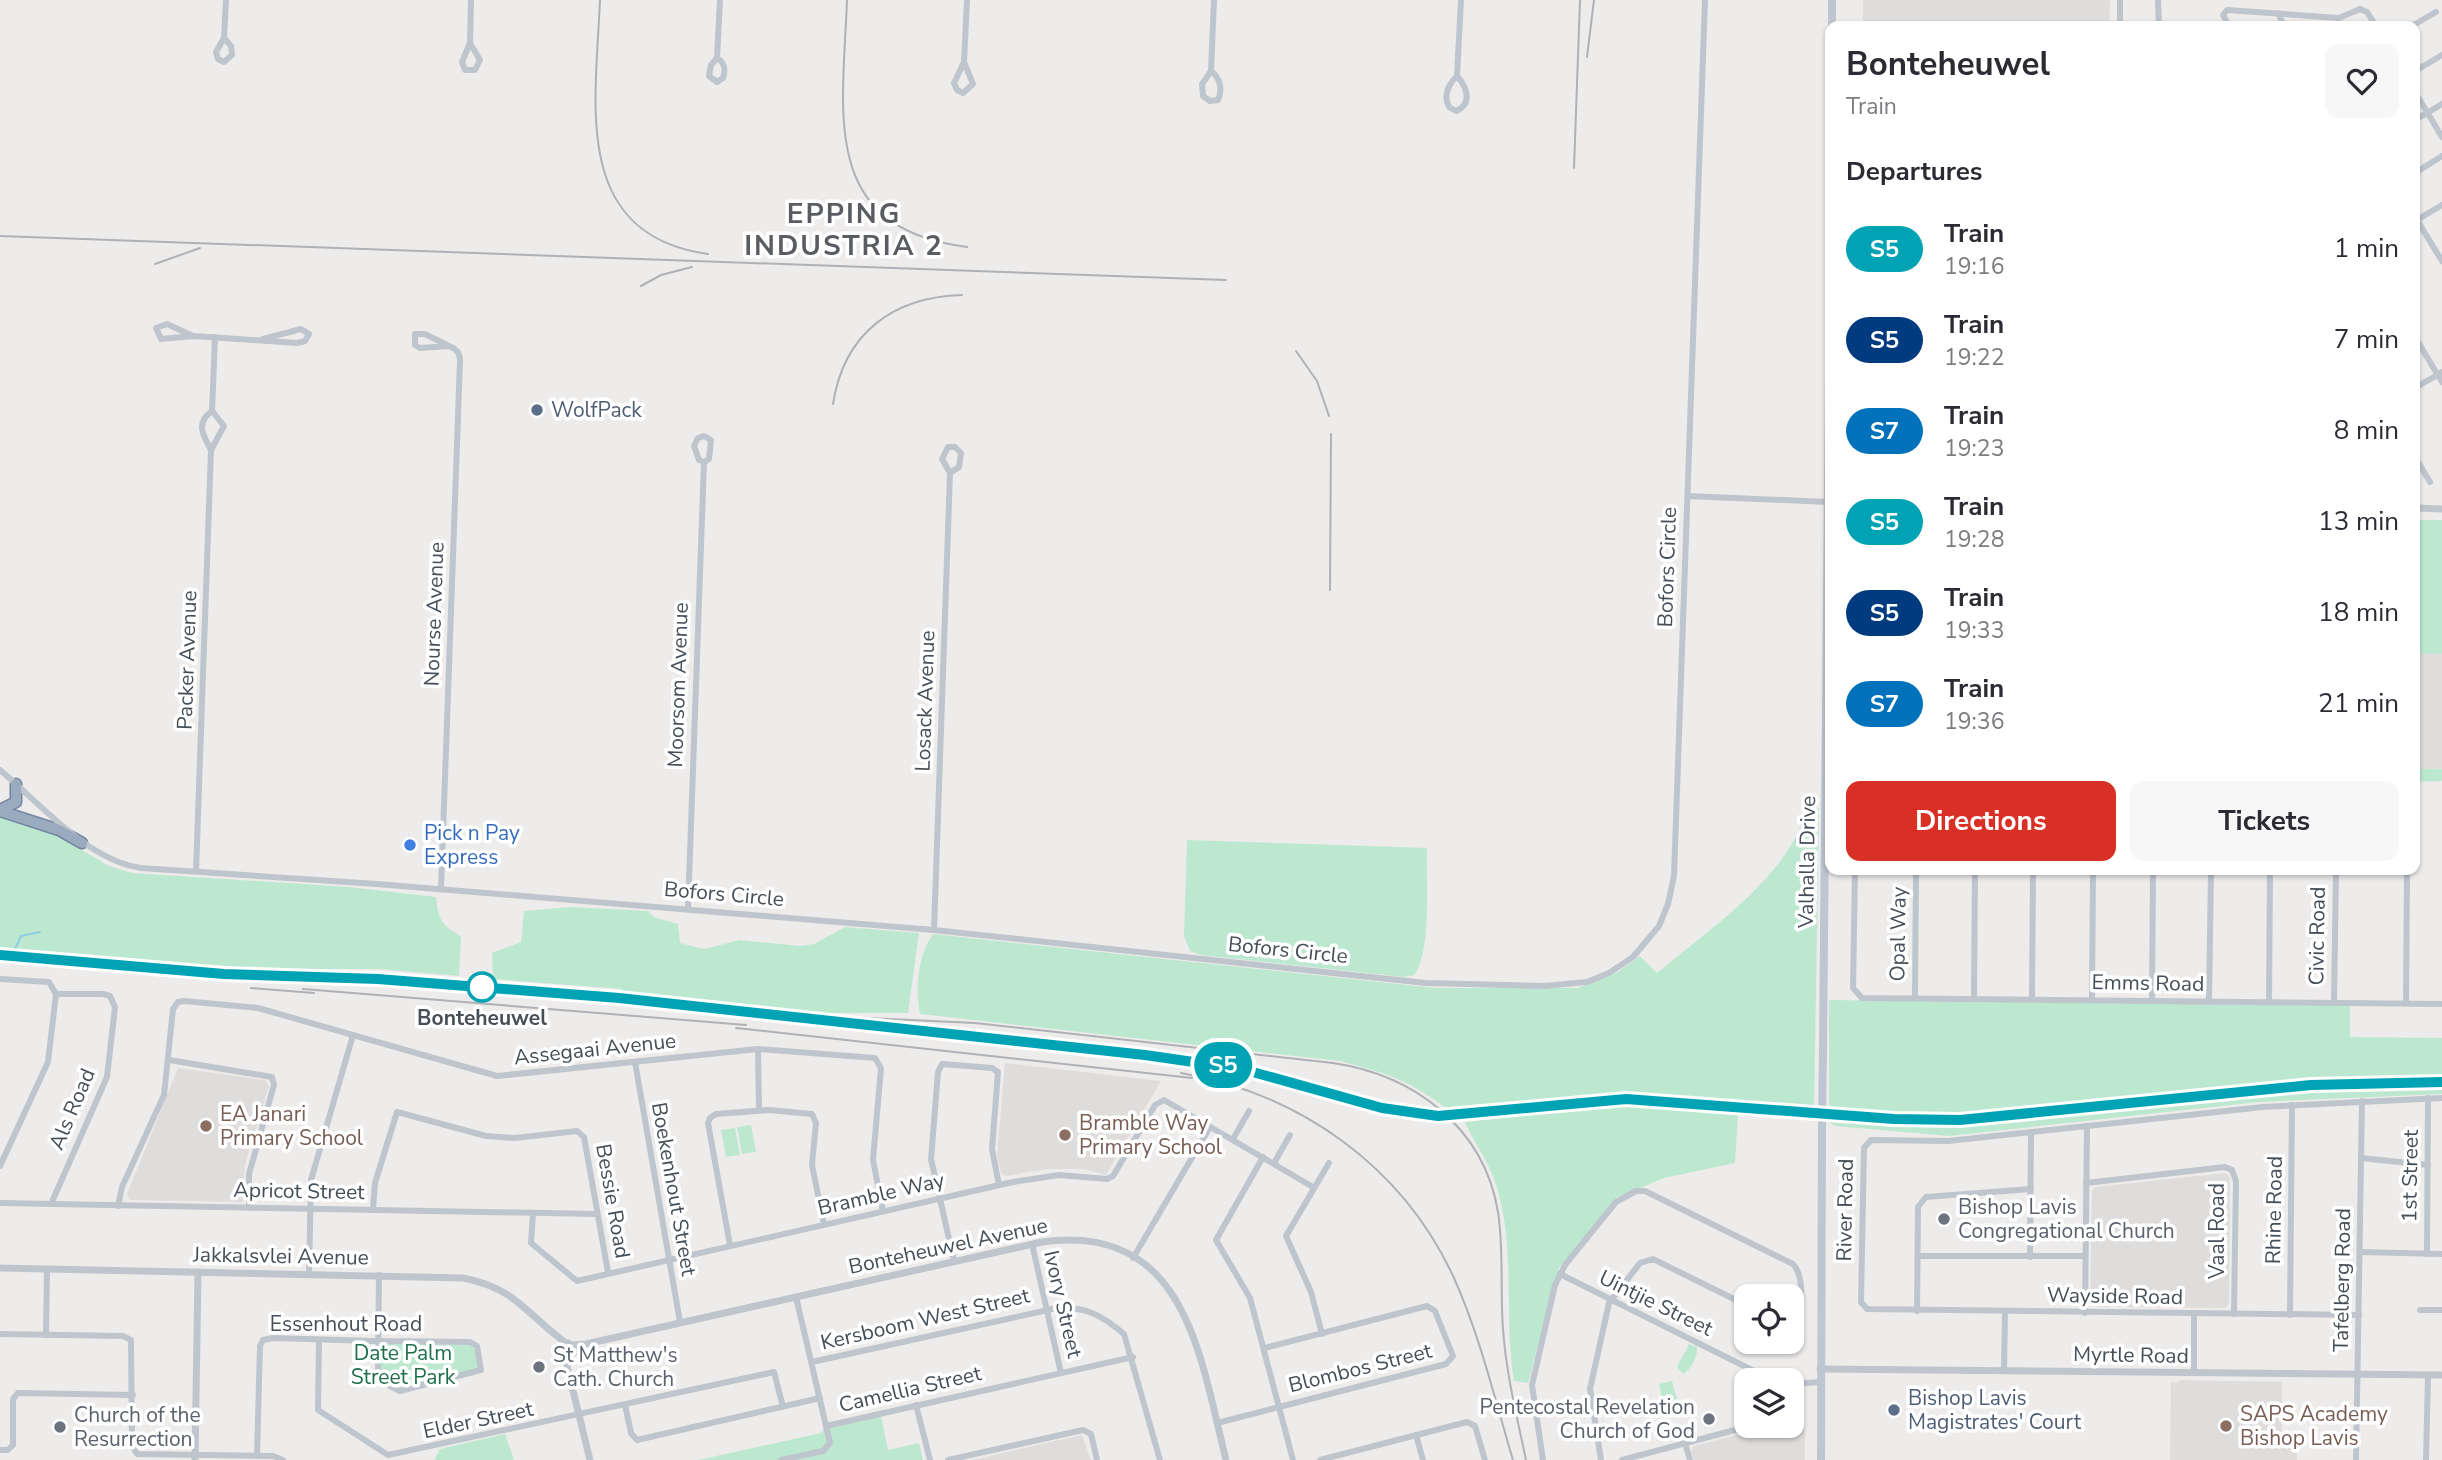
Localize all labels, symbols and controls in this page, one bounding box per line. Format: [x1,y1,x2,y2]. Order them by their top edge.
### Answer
text: Bonteheuwel [1846,42,2050,87]
button: heart [2325,44,2399,118]
text: Train [1846,91,1897,122]
text: Departures [1846,154,1982,189]
district label: EPPING INDUSTRIA 2 [744,195,944,265]
text: Train [1944,216,2004,251]
text: 1 min [2334,231,2399,266]
text: S5 [1870,233,1899,265]
text: 19:16 [1944,251,2004,282]
text: Train [1944,307,2004,342]
text: 7 min [2334,322,2399,357]
text: S5 [1870,324,1899,356]
text: 19:22 [1944,342,2004,373]
place label: WolfPack [551,396,642,424]
text: Train [1944,398,2004,433]
marker: WolfPack [529,402,545,418]
text: 8 min [2334,413,2399,448]
text: S7 [1870,415,1899,447]
text: 19:23 [1944,433,2004,464]
text: Train [1944,489,2004,524]
text: 13 min [2318,504,2399,539]
street label: Bofors Circle [1651,506,1683,628]
text: S5 [1870,506,1899,538]
text: 19:28 [1944,524,2004,555]
street label: Nourse Avenue [417,541,451,687]
text: Train [1944,580,2004,615]
street label: Packer Avenue [171,590,203,730]
text: 18 min [2318,595,2399,630]
text: S5 [1870,597,1899,629]
street label: Moorsom Avenue [661,602,695,768]
text: 19:33 [1944,615,2004,646]
street label: Losack Avenue [909,630,941,772]
text: Train [1944,671,2004,706]
text: 21 min [2318,686,2399,721]
text: S7 [1870,688,1899,720]
text: 19:36 [1944,706,2004,737]
button: Directions [1846,781,2116,861]
button: Tickets [2130,781,2399,861]
street label: Valhalla Drive [1792,796,1822,929]
place label: Pick n Pay Express [424,819,520,871]
marker: Pick n Pay Express [402,837,418,853]
street label: Bofors Circle [663,875,785,913]
street label: Opal Way [1883,886,1913,982]
street label: Civic Road [2302,886,2332,986]
street label: Bofors Circle [1227,930,1349,970]
street label: Emms Road [2091,968,2205,998]
marker: Bonteheuwel [467,972,497,1002]
place label: Bonteheuwel [417,1004,547,1032]
street label: Assegaai Avenue [513,1027,677,1071]
line badge: S5 [1192,1042,1254,1088]
text: S5 [1208,1049,1238,1081]
street label: Als Road [42,1064,102,1154]
place label: EA Janari Primary School [220,1100,364,1152]
street label: Boekenhout Street [645,1100,703,1279]
place label: Bramble Way Primary School [1079,1109,1223,1161]
marker: EA Janari Primary School [198,1118,214,1134]
marker: Bramble Way Primary School [1057,1127,1073,1143]
street label: 1st Street [2395,1129,2425,1223]
street label: Bessie Road [589,1142,637,1260]
street label: Rhine Road [2259,1156,2289,1264]
street label: River Road [1830,1158,1860,1262]
street label: Bramble Way [815,1166,947,1222]
street label: Apricot Street [233,1176,365,1206]
street label: Vaal Road [2203,1183,2231,1280]
place label: Bishop Lavis Congregational Church [1958,1193,2175,1245]
street label: Tafelberg Road [2327,1208,2357,1352]
street label: Bonteheuwel Avenue [846,1211,1050,1281]
marker: Bishop Lavis Congregational Church [1936,1211,1952,1227]
street label: Jakkalsvlei Avenue [192,1240,369,1272]
street label: Ivory Street [1037,1248,1089,1361]
street label: Uintjie Street [1595,1263,1718,1343]
street label: Kersboom West Street [818,1281,1033,1357]
street label: Wayside Road [2047,1281,2183,1311]
map controls [1734,1284,1804,1438]
button: locate [1734,1284,1804,1354]
street label: Essenhout Road [270,1310,422,1338]
street label: Blombos Street [1285,1337,1435,1399]
park label: Date Palm Street Park [351,1339,456,1391]
street label: Myrtle Road [2073,1340,2189,1370]
place label: St Matthew's Cath. Church [553,1341,678,1393]
marker: St Matthew's Cath. Church [531,1359,547,1375]
street label: Camellia Street [836,1359,985,1419]
button: layers [1734,1368,1804,1438]
place label: Bishop Lavis Magistrates' Court [1908,1384,2082,1436]
place label: Pentecostal Revelation Church of God [1480,1393,1695,1445]
street label: Elder Street [420,1395,536,1445]
place label: SAPS Academy Bishop Lavis [2240,1400,2388,1452]
place label: Church of the Resurrection [74,1401,201,1453]
marker: Bishop Lavis Magistrates' Court [1886,1402,1902,1418]
marker: Pentecostal Revelation Church of God [1701,1411,1717,1427]
marker: SAPS Academy Bishop Lavis [2218,1418,2234,1434]
marker: Church of the Resurrection [52,1419,68,1435]

